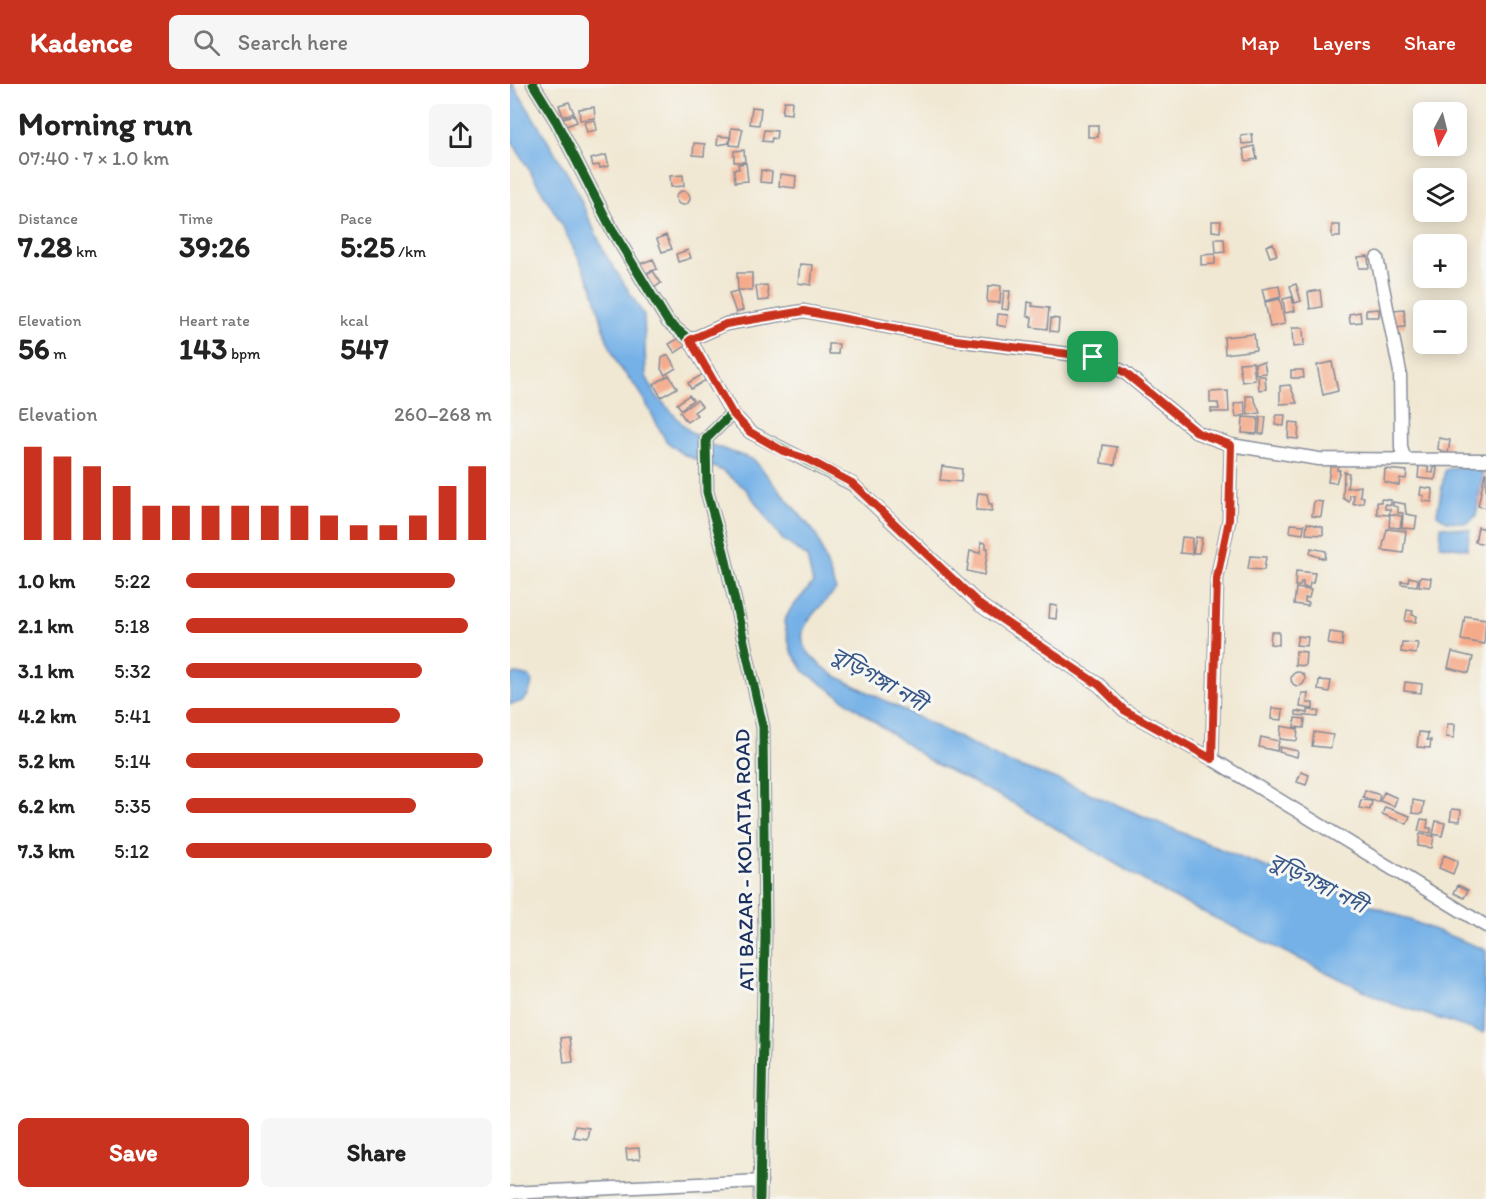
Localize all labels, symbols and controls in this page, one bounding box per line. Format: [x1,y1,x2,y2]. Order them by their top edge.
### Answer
search box [169,15,589,69]
text: Kadence [30,25,133,59]
icon: search [190,26,223,59]
text: Search here [238,29,348,56]
text: Map [1241,30,1280,55]
text: Layers [1313,30,1371,55]
text: Share [1404,30,1456,55]
north arrow [1413,102,1467,156]
map controls [1413,102,1467,354]
text: Morning run [18,104,193,143]
button: share [429,104,492,167]
text: 07:40 · 7 × 1.0 km [18,146,169,170]
button: layers [1413,168,1467,222]
text: Distance [18,209,78,228]
text: Time [179,209,213,228]
text: Pace [340,209,372,228]
text: 7.28 [18,228,72,265]
text: 39:26 [179,228,250,265]
text: 5:25 [340,228,395,265]
button: + [1413,234,1467,288]
text: km [72,242,97,261]
text: /km [395,242,426,261]
button: − [1413,300,1467,354]
text: Elevation [18,311,82,330]
text: Heart rate [179,311,250,330]
text: kcal [340,311,368,330]
text: 56 [18,330,50,367]
text: 143 [179,330,227,367]
text: 547 [340,330,389,367]
pin [1067,331,1118,382]
icon: arrive [1076,340,1109,373]
text: m [50,344,67,363]
text: bpm [227,344,261,363]
text: Elevation [18,402,97,426]
text: 260–268 m [394,402,492,426]
text: 1.0 km [18,569,75,593]
text: 5:22 [114,569,150,593]
text: 2.1 km [18,614,74,638]
text: 5:18 [114,614,150,638]
water label: বুড়িগঙ্গা নদী [826,641,935,719]
text: 3.1 km [18,659,74,683]
text: 5:32 [114,659,151,683]
text: 4.2 km [18,704,76,728]
text: 5:41 [114,704,151,728]
street label: ATI BAZAR - KOLATIA ROAD [729,728,759,991]
text: 5.2 km [18,749,75,773]
text: 5:14 [114,749,151,773]
text: 6.2 km [18,794,75,818]
text: 5:35 [114,794,151,818]
text: 7.3 km [18,839,75,863]
text: 5:12 [114,839,149,863]
water label: বুড়িগঙ্গা নদী [1265,847,1375,921]
button: Save [18,1118,249,1187]
button: Share [261,1118,492,1187]

